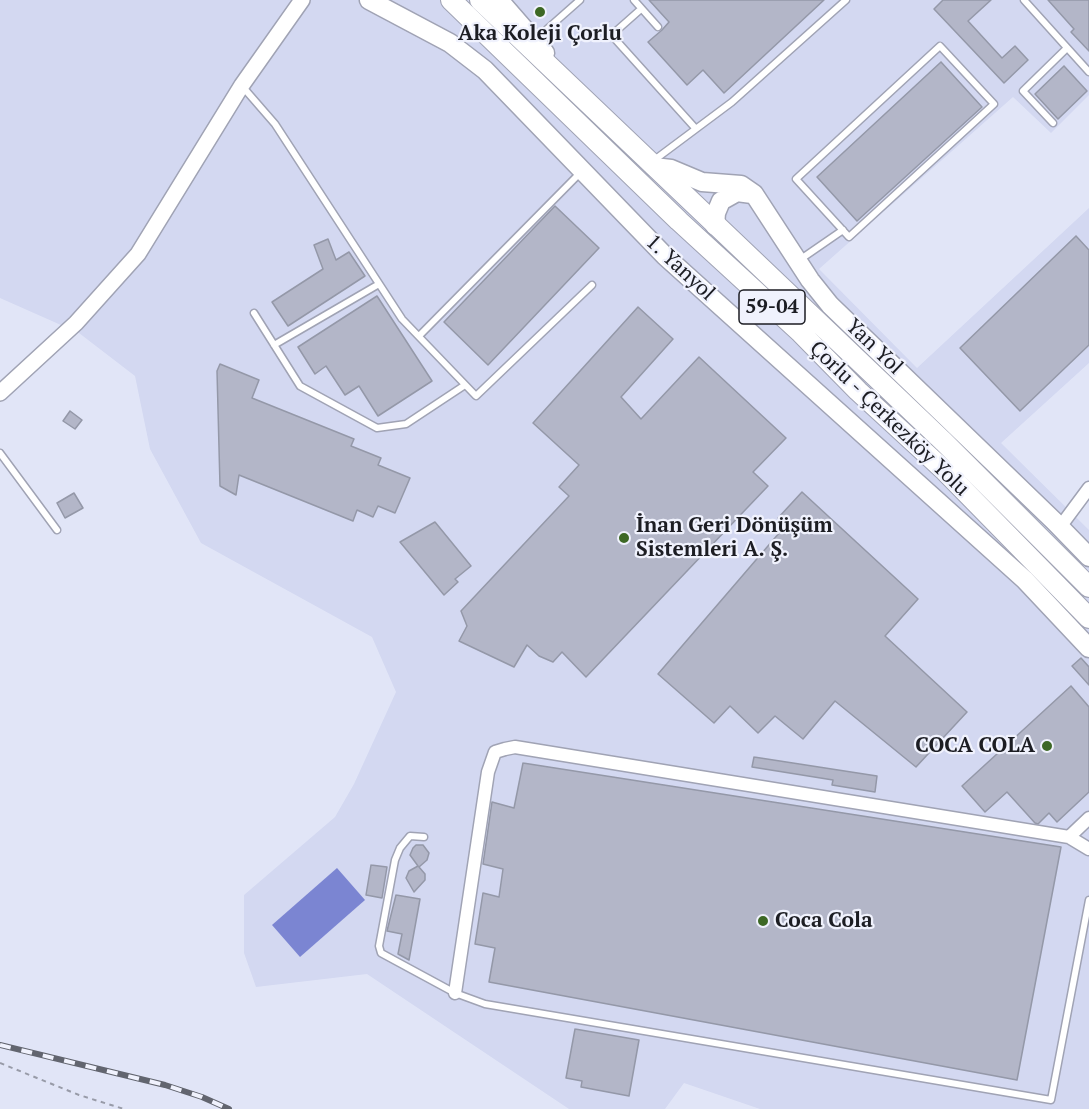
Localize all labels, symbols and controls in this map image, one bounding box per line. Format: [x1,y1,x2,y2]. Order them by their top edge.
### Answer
marker: Aka Koleji Çorlu [533,5,547,19]
place label: Aka Koleji Çorlu [458,21,622,47]
street label: 1. Yanyol [640,230,720,306]
road number: 59-04 [739,290,805,324]
street label: Yan Yol [840,314,908,380]
street label: Çorlu - Çerkezköy Yolu [804,336,974,502]
place label: İnan Geri Dönüşüm Sistemleri A. Ş. [636,513,833,563]
marker: İnan Geri Dönüşüm Sistemleri A. Ş. [617,531,631,545]
place label: COCA COLA [915,733,1035,759]
marker: COCA COLA [1040,739,1054,753]
place label: Coca Cola [775,908,873,934]
marker: Coca Cola [756,914,770,928]

